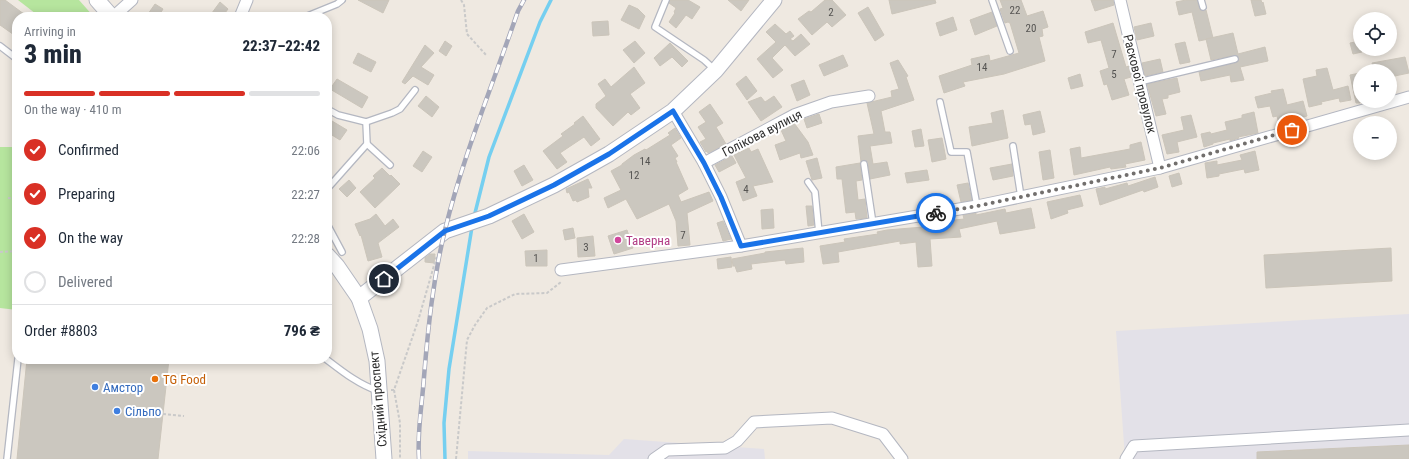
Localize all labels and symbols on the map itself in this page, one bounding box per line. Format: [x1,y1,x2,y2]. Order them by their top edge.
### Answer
house number: 22 [1010,4,1020,17]
house number: 2 [828,6,834,19]
house number: 20 [1026,22,1036,35]
street label: Раскової провулок [1120,33,1160,136]
house number: 7 [1111,48,1117,61]
house number: 14 [977,61,988,74]
house number: 5 [1111,68,1117,81]
street label: Голікова вулиця [720,106,804,160]
pin [1275,113,1309,147]
house number: 14 [640,155,651,168]
house number: 12 [629,169,639,182]
house number: 4 [743,183,749,196]
courier [916,193,956,233]
house number: 7 [680,229,686,242]
place label: Таверна [626,233,670,248]
marker: Таверна [613,235,623,245]
house number: 3 [583,241,589,254]
house number: 1 [533,252,539,265]
pin [367,262,401,296]
street label: Східний проспект [366,350,390,447]
place label: TG Food [163,372,206,387]
marker: TG Food [150,374,160,384]
place label: Амстор [103,380,143,395]
marker: Амстор [90,382,100,392]
place label: Сільпо [125,404,161,419]
marker: Сільпо [112,406,122,416]

